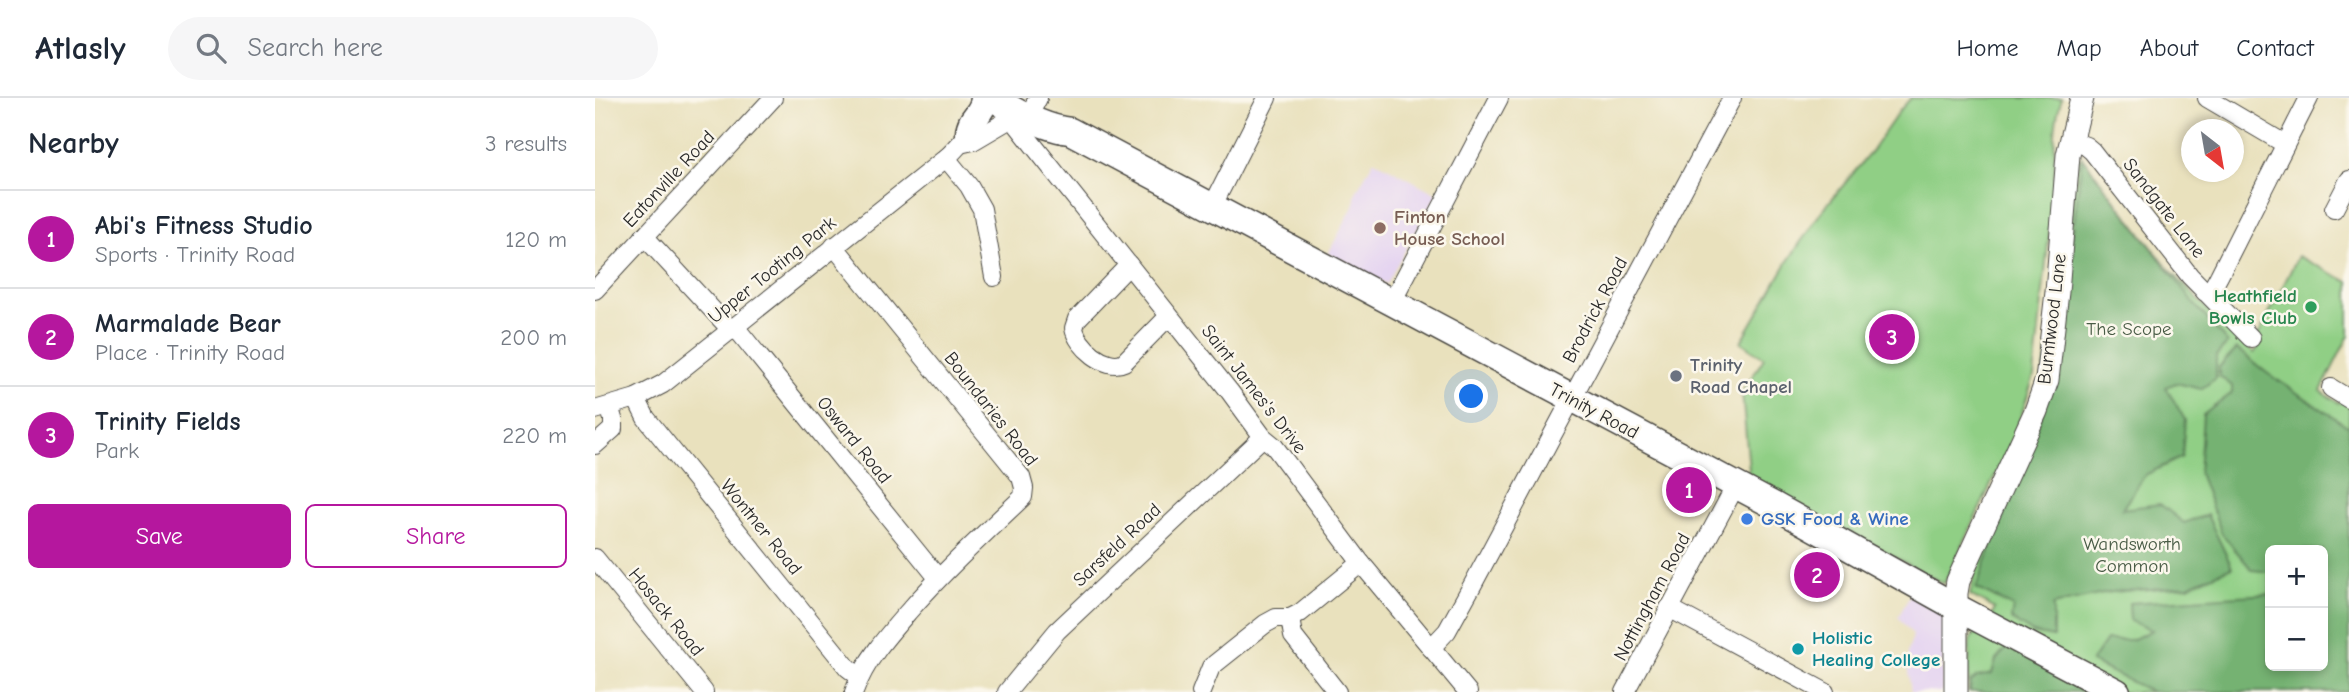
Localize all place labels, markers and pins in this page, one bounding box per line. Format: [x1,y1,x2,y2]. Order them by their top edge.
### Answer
place label: Finton House School [1394,206,1505,250]
marker: Finton House School [1372,220,1388,236]
place label: Heathfield Bowls Club [2209,285,2297,329]
marker: Heathfield Bowls Club [2303,299,2319,315]
pin: 3 [1869,311,1915,363]
place label: Trinity Road Chapel [1690,354,1792,398]
marker: Trinity Road Chapel [1668,368,1684,384]
pin: 1 [1666,464,1712,516]
place label: GSK Food & Wine [1761,508,1909,530]
marker: GSK Food & Wine [1739,511,1755,527]
pin: 2 [1794,549,1840,601]
place label: Holistic Healing College [1812,627,1940,671]
marker: Holistic Healing College [1790,641,1806,657]

